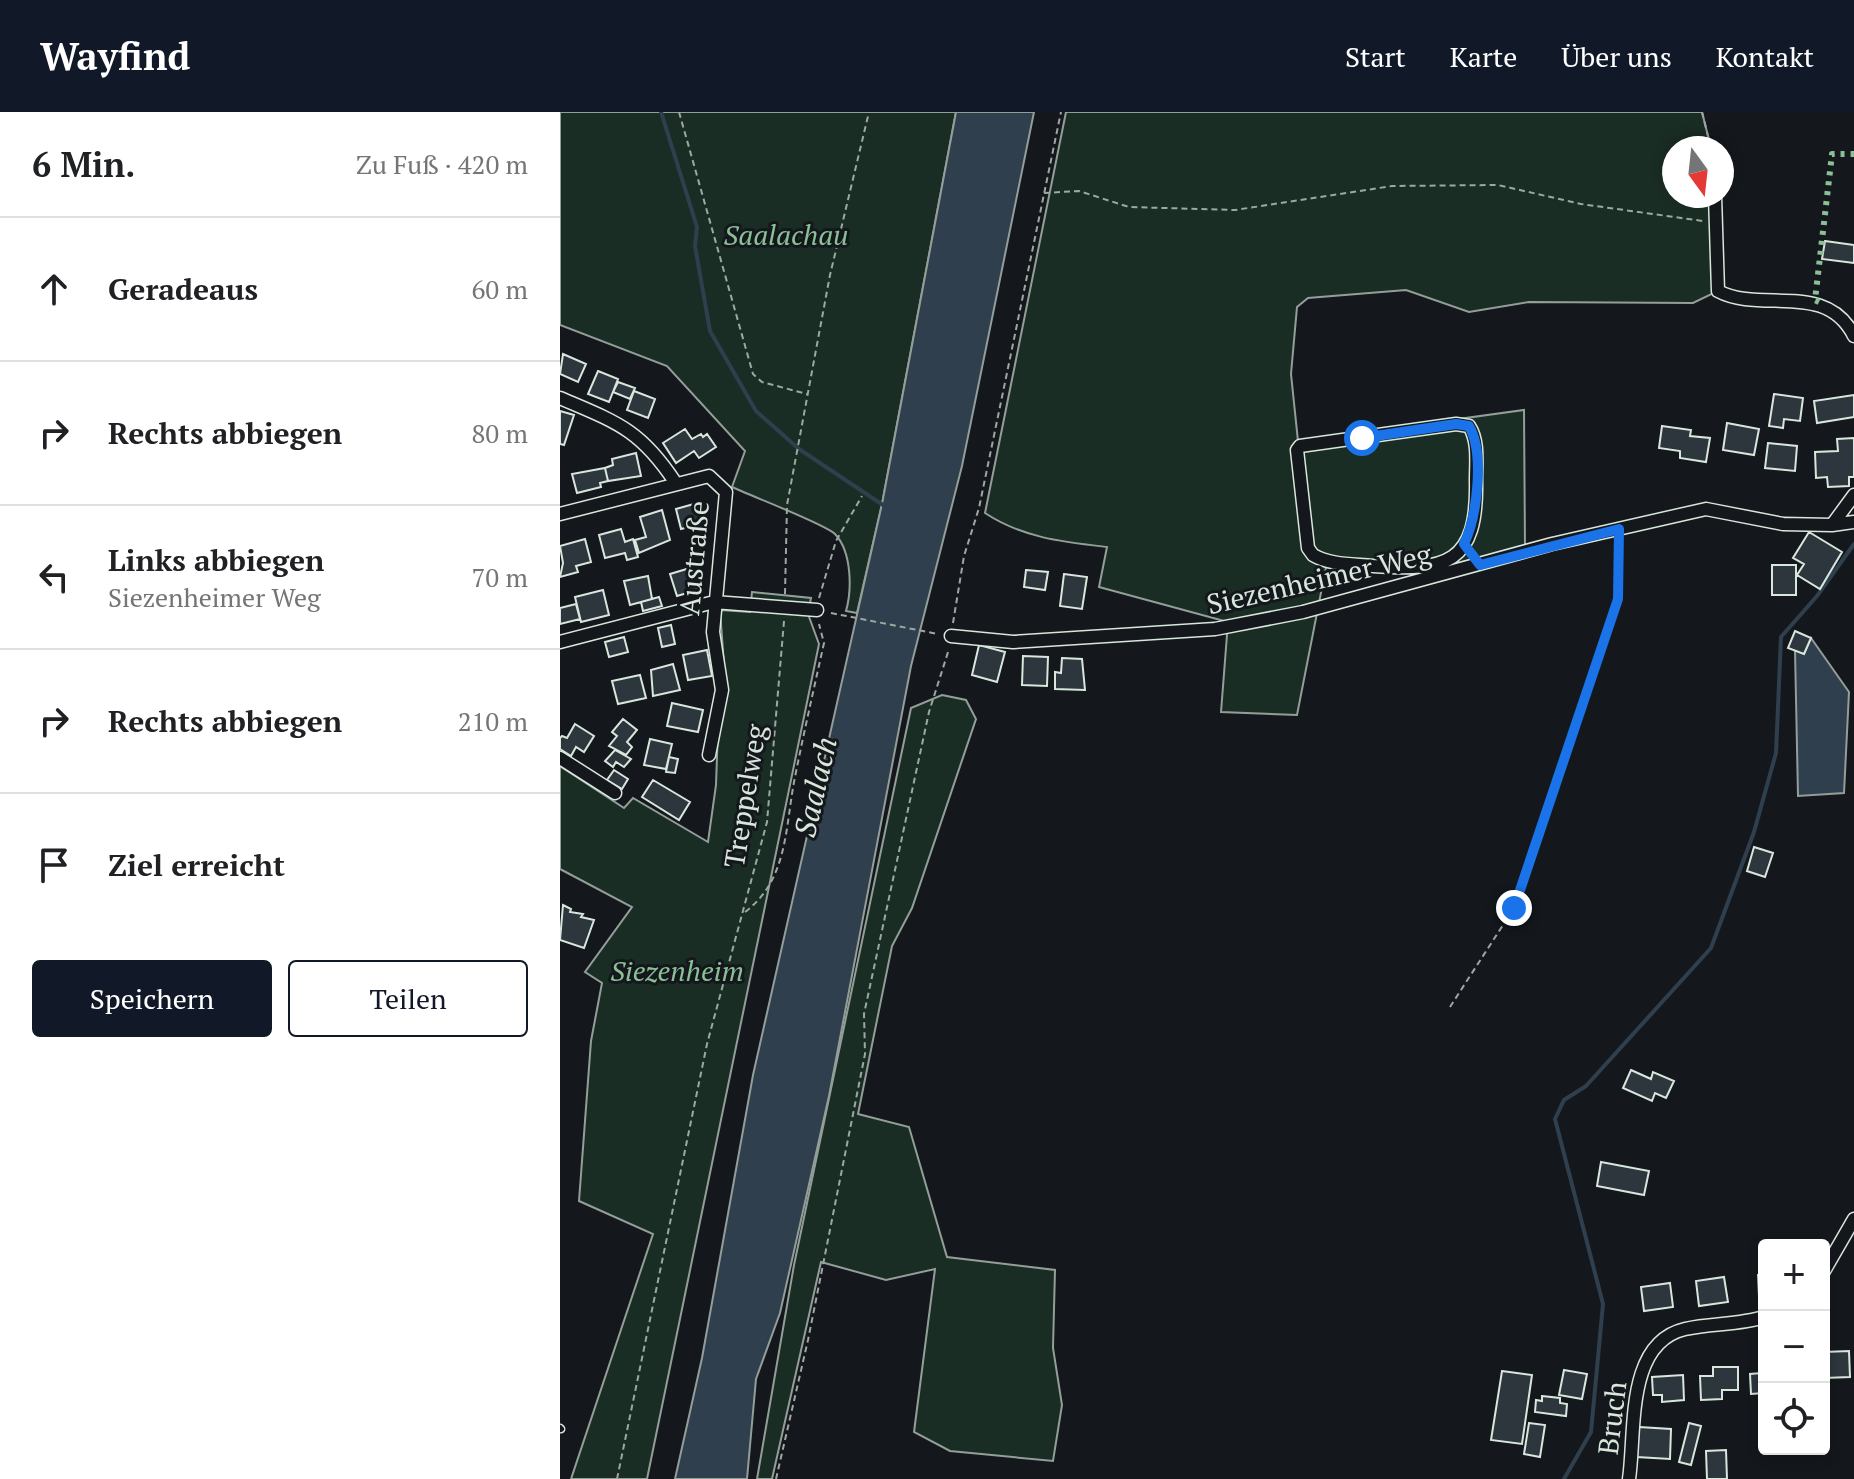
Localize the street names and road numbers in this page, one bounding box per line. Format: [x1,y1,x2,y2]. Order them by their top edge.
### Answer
street label: Austraße [670,499,717,617]
street label: Siezenheimer Weg [1203,534,1436,622]
street label: Treppelweg [715,720,774,870]
street label: Bruch [1589,1379,1634,1457]

